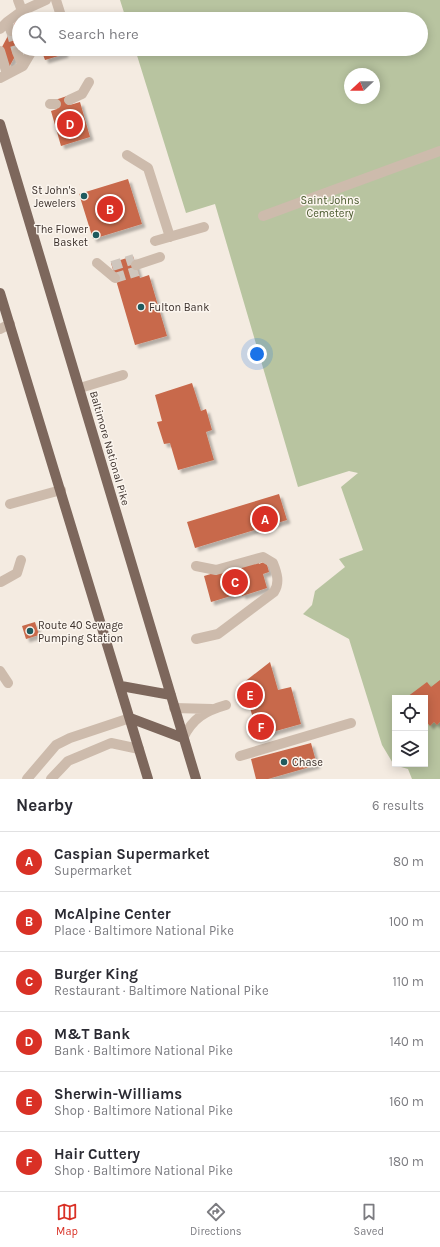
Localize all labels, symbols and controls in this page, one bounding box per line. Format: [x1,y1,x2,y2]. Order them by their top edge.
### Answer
search box [12,12,428,56]
icon: search [26,23,48,45]
text: Search here [58,25,139,43]
north arrow [344,68,380,104]
pin: D [57,109,83,139]
place label: St John's Jewelers [32,184,76,210]
marker: St John's Jewelers [79,191,89,201]
pin: B [97,194,123,224]
park label: Saint Johns Cemetery [301,194,360,220]
place label: The Flower Basket [35,223,88,249]
marker: The Flower Basket [91,230,101,240]
place label: Fulton Bank [149,301,209,314]
marker: Fulton Bank [136,302,146,312]
your location [247,344,267,364]
street label: Baltimore National Pike [87,389,132,507]
pin: A [252,504,278,534]
pin: C [222,567,248,597]
place label: Route 40 Sewage Pumping Station [38,619,124,645]
marker: Route 40 Sewage Pumping Station [25,626,35,636]
pin: E [237,680,263,710]
map controls [392,695,428,767]
button: locate [392,695,428,731]
pin: F [248,712,274,742]
button: layers [392,731,428,767]
place label: Chase [292,756,323,769]
marker: Chase [279,757,289,767]
text: Nearby [16,795,73,815]
text: 6 results [372,798,424,813]
text: Caspian Supermarket [54,845,210,863]
text: A [25,854,33,869]
text: 80 m [393,854,424,869]
text: Supermarket [54,863,132,878]
text: McAlpine Center [54,905,171,923]
text: B [25,914,33,929]
text: 100 m [389,914,424,929]
text: Place · Baltimore National Pike [54,923,234,938]
text: Burger King [54,965,138,983]
text: C [25,974,33,989]
text: 110 m [392,974,424,989]
text: Restaurant · Baltimore National Pike [54,983,269,998]
text: M&T Bank [54,1025,130,1043]
text: D [25,1034,33,1049]
text: 140 m [389,1034,424,1049]
text: Bank · Baltimore National Pike [54,1043,233,1058]
text: Sherwin-Williams [54,1085,182,1103]
text: E [25,1094,33,1109]
text: 160 m [389,1094,424,1109]
text: Shop · Baltimore National Pike [54,1103,233,1118]
text: Hair Cuttery [54,1145,140,1163]
text: F [25,1154,33,1169]
text: 180 m [389,1154,424,1169]
text: Shop · Baltimore National Pike [54,1163,233,1178]
tab: Map [56,1201,78,1238]
tab: Directions [190,1201,242,1238]
tab: Saved [354,1201,384,1238]

